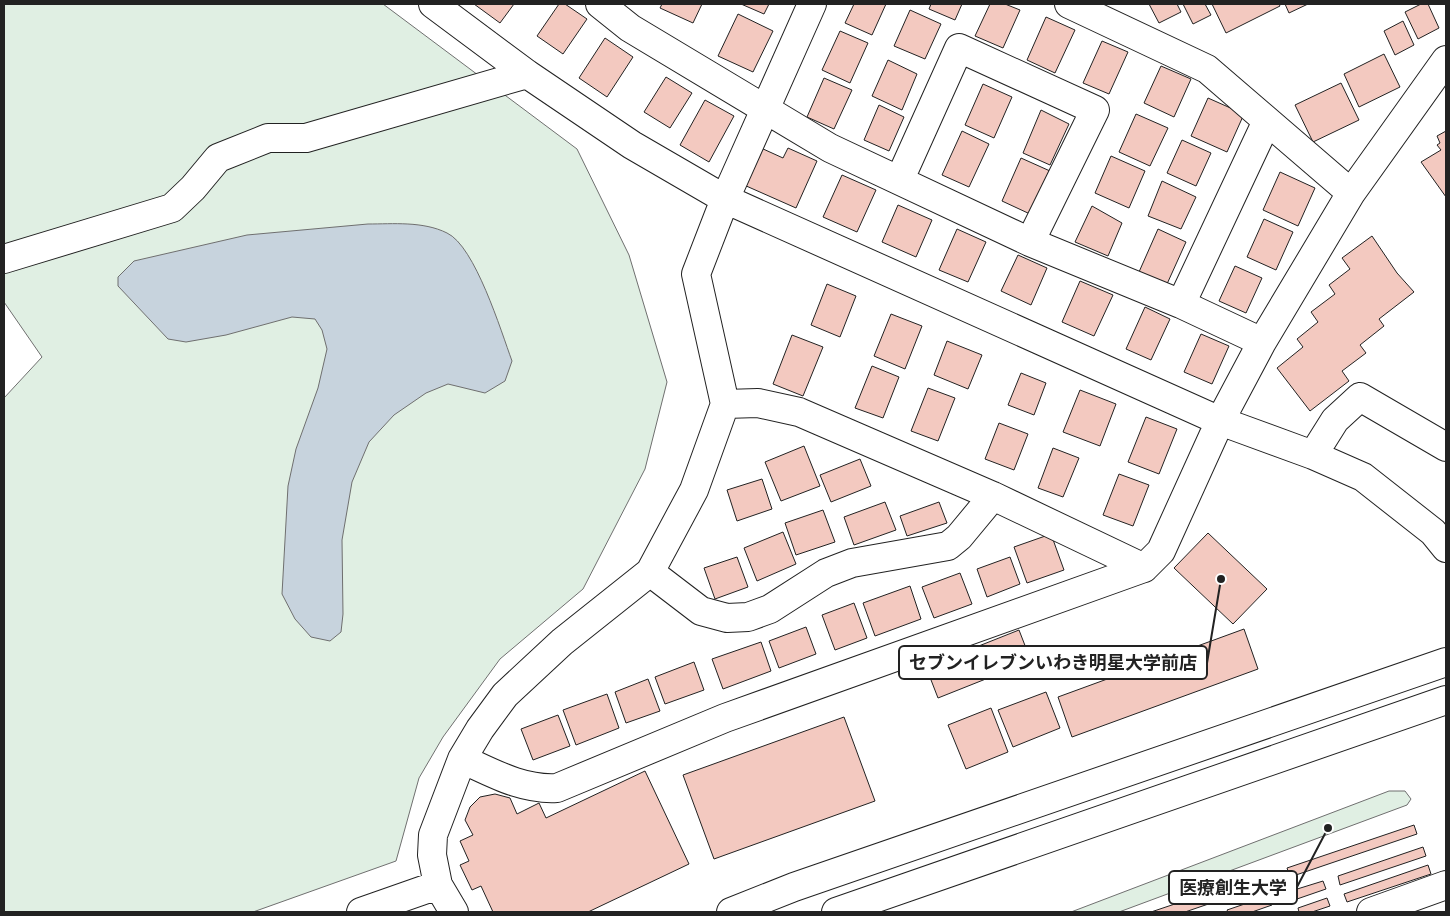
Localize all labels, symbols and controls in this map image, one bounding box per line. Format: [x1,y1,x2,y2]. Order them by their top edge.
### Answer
callout: セブンイレブンいわき明星大学前店 [899,646,1207,679]
text: セブンイレブンいわき明星大学前店 [909,651,1197,674]
callout: 医療創生大学 [1169,871,1297,904]
text: 医療創生大学 [1179,876,1287,899]

